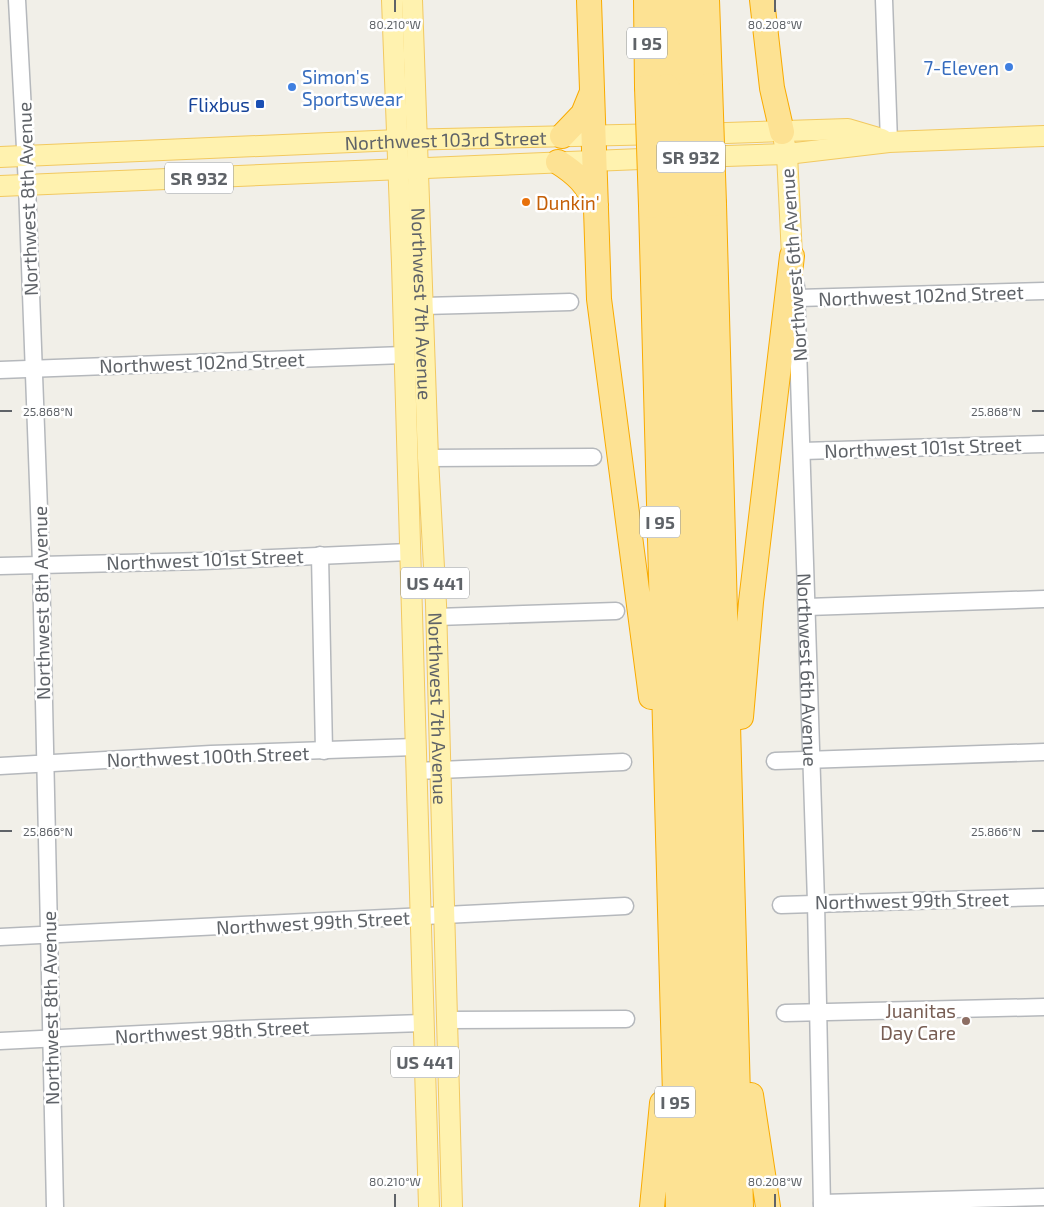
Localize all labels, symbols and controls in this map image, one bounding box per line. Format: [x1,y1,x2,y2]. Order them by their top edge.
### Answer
text: 80.210°W [369,17,421,31]
text: 80.208°W [748,17,802,31]
road number: I 95 [627,28,667,58]
place label: 7-Eleven [924,56,999,79]
marker: 7-Eleven [1003,61,1015,73]
place label: Simon's Sportswear [302,65,403,110]
marker: Simon's Sportswear [286,81,298,93]
place label: Flixbus [188,93,250,116]
marker: Flixbus [254,98,266,110]
street label: Northwest 8th Avenue [12,102,42,296]
street label: Northwest 103rd Street [344,125,547,154]
road number: SR 932 [657,142,725,172]
road number: SR 932 [165,162,233,194]
street label: Northwest 6th Avenue [775,168,811,362]
place label: Dunkin' [536,191,600,214]
marker: Dunkin' [520,196,532,208]
street label: Northwest 7th Avenue [408,207,437,400]
street label: Northwest 102nd Street [818,280,1024,310]
street label: Northwest 102nd Street [99,347,305,377]
text: 25.868°N [23,404,73,418]
text: 25.868°N [971,404,1021,418]
street label: Northwest 101st Street [824,432,1022,462]
street label: Northwest 8th Avenue [28,506,54,700]
road number: I 95 [640,507,680,538]
street label: Northwest 101st Street [106,544,304,574]
road number: US 441 [401,568,469,598]
street label: Northwest 6th Avenue [794,573,823,767]
street label: Northwest 7th Avenue [425,612,453,805]
street label: Northwest 100th Street [106,741,310,771]
text: 25.866°N [23,824,73,838]
text: 25.866°N [971,824,1021,838]
street label: Northwest 99th Street [815,887,1009,913]
street label: Northwest 99th Street [215,905,411,939]
street label: Northwest 8th Avenue [37,911,63,1105]
place label: Juanitas Day Care [880,999,956,1044]
street label: Northwest 98th Street [114,1014,310,1048]
marker: Juanitas Day Care [960,1015,972,1027]
road number: US 441 [391,1046,459,1078]
road number: I 95 [655,1086,695,1118]
text: 80.210°W [369,1174,421,1188]
text: 80.208°W [748,1174,802,1188]

